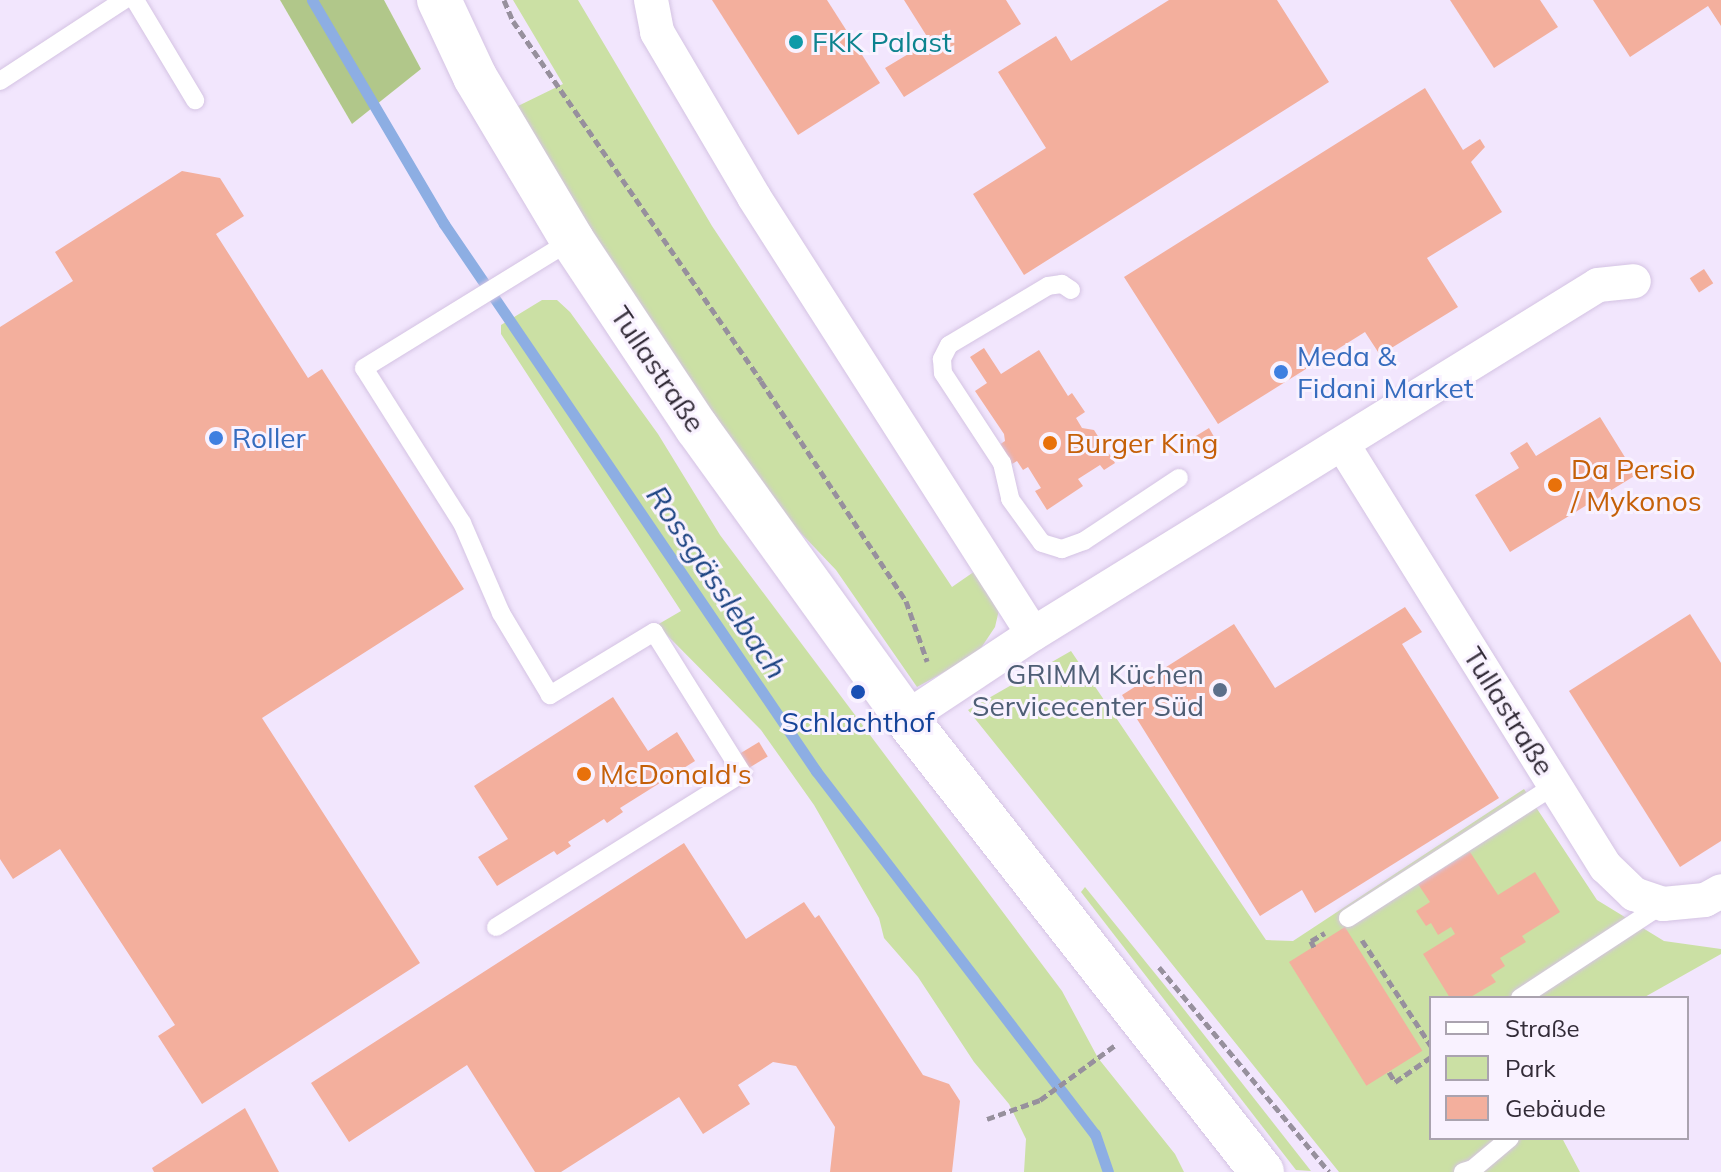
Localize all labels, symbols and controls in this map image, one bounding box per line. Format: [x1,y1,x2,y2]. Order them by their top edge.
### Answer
place label: FKK Palast [812,25,952,59]
marker: FKK Palast [787,33,805,51]
street label: Tullastraße [604,300,712,438]
place label: Meda & Fidani Market [1297,339,1473,405]
marker: Meda & Fidani Market [1272,363,1290,381]
place label: Roller [232,421,306,455]
place label: Burger King [1066,426,1218,460]
marker: Roller [207,429,225,447]
marker: Burger King [1041,434,1059,452]
place label: Da Persio / Mykonos [1571,452,1702,518]
marker: Da Persio / Mykonos [1546,476,1564,494]
water label: Rossgässlebach [639,479,795,685]
street label: Tullastraße [1456,641,1562,781]
place label: GRIMM Küchen Servicecenter Süd [972,657,1204,723]
marker: GRIMM Küchen Servicecenter Süd [1211,681,1229,699]
marker: Schlachthof [849,683,867,701]
place label: Schlachthof [782,705,934,739]
place label: McDonald's [600,757,752,791]
marker: McDonald's [575,765,593,783]
legend [1429,996,1689,1140]
text: Straße [1505,1013,1580,1043]
text: Park [1505,1053,1556,1083]
text: Gebäude [1505,1093,1606,1123]

